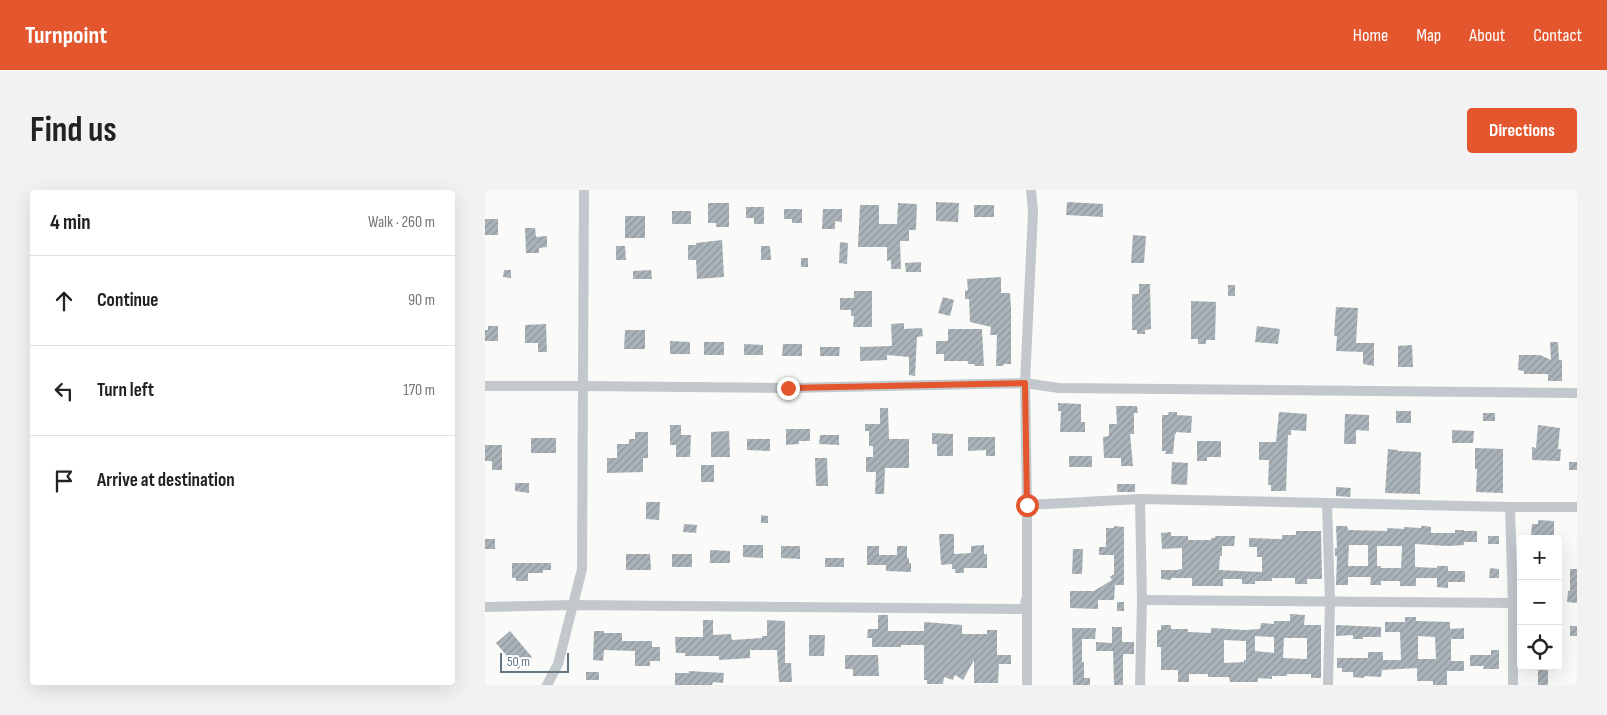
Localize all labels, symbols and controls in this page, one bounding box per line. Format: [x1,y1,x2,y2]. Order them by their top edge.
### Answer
text: Turnpoint [25,21,107,50]
text: Home [1353,25,1388,46]
text: Map [1416,25,1441,46]
text: About [1469,25,1505,46]
text: Contact [1533,25,1582,46]
button: Directions [1467,108,1577,153]
text: Find us [30,109,117,152]
text: 4 min [50,210,91,235]
text: Walk · 260 m [368,213,435,232]
icon: ahead [50,287,78,315]
text: Continue [97,289,158,312]
text: 90 m [408,291,435,310]
icon: left [50,377,78,405]
route end [777,377,800,400]
text: Turn left [97,379,154,402]
text: 170 m [403,381,435,400]
icon: arrive [50,467,78,495]
text: Arrive at destination [97,469,235,492]
route start [1016,494,1039,517]
map controls [1517,535,1562,670]
button: + [1517,535,1562,580]
button: − [1517,580,1562,625]
button: locate [1517,625,1562,670]
scale bar [500,650,569,673]
text: 50 m [507,653,530,670]

